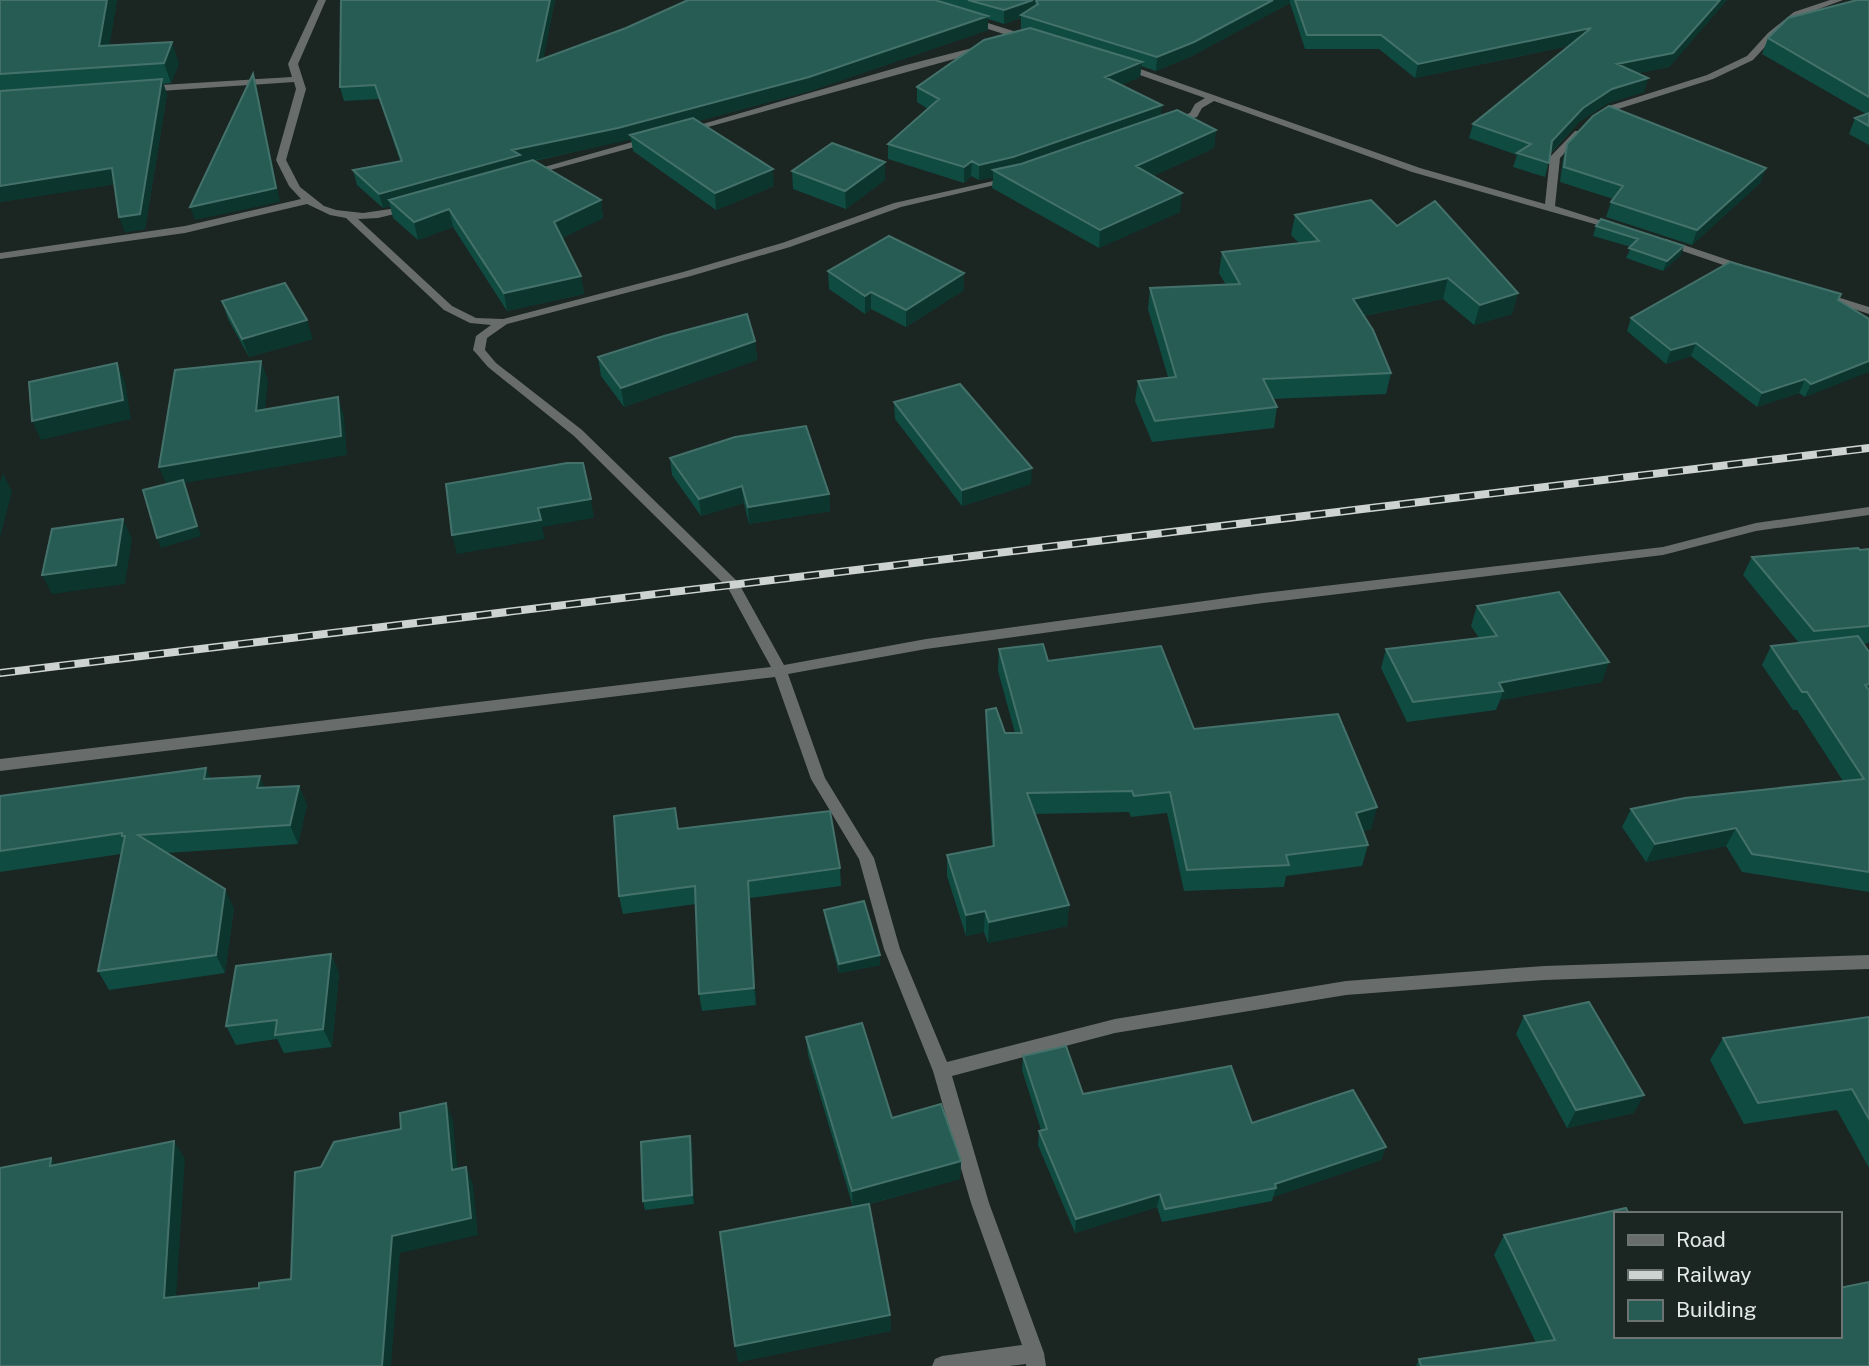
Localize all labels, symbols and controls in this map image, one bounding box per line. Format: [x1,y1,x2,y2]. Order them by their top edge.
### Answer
legend [1614,1212,1841,1338]
text: Road [1676,1227,1726,1252]
text: Railway [1676,1262,1752,1287]
text: Building [1676,1297,1757,1322]

